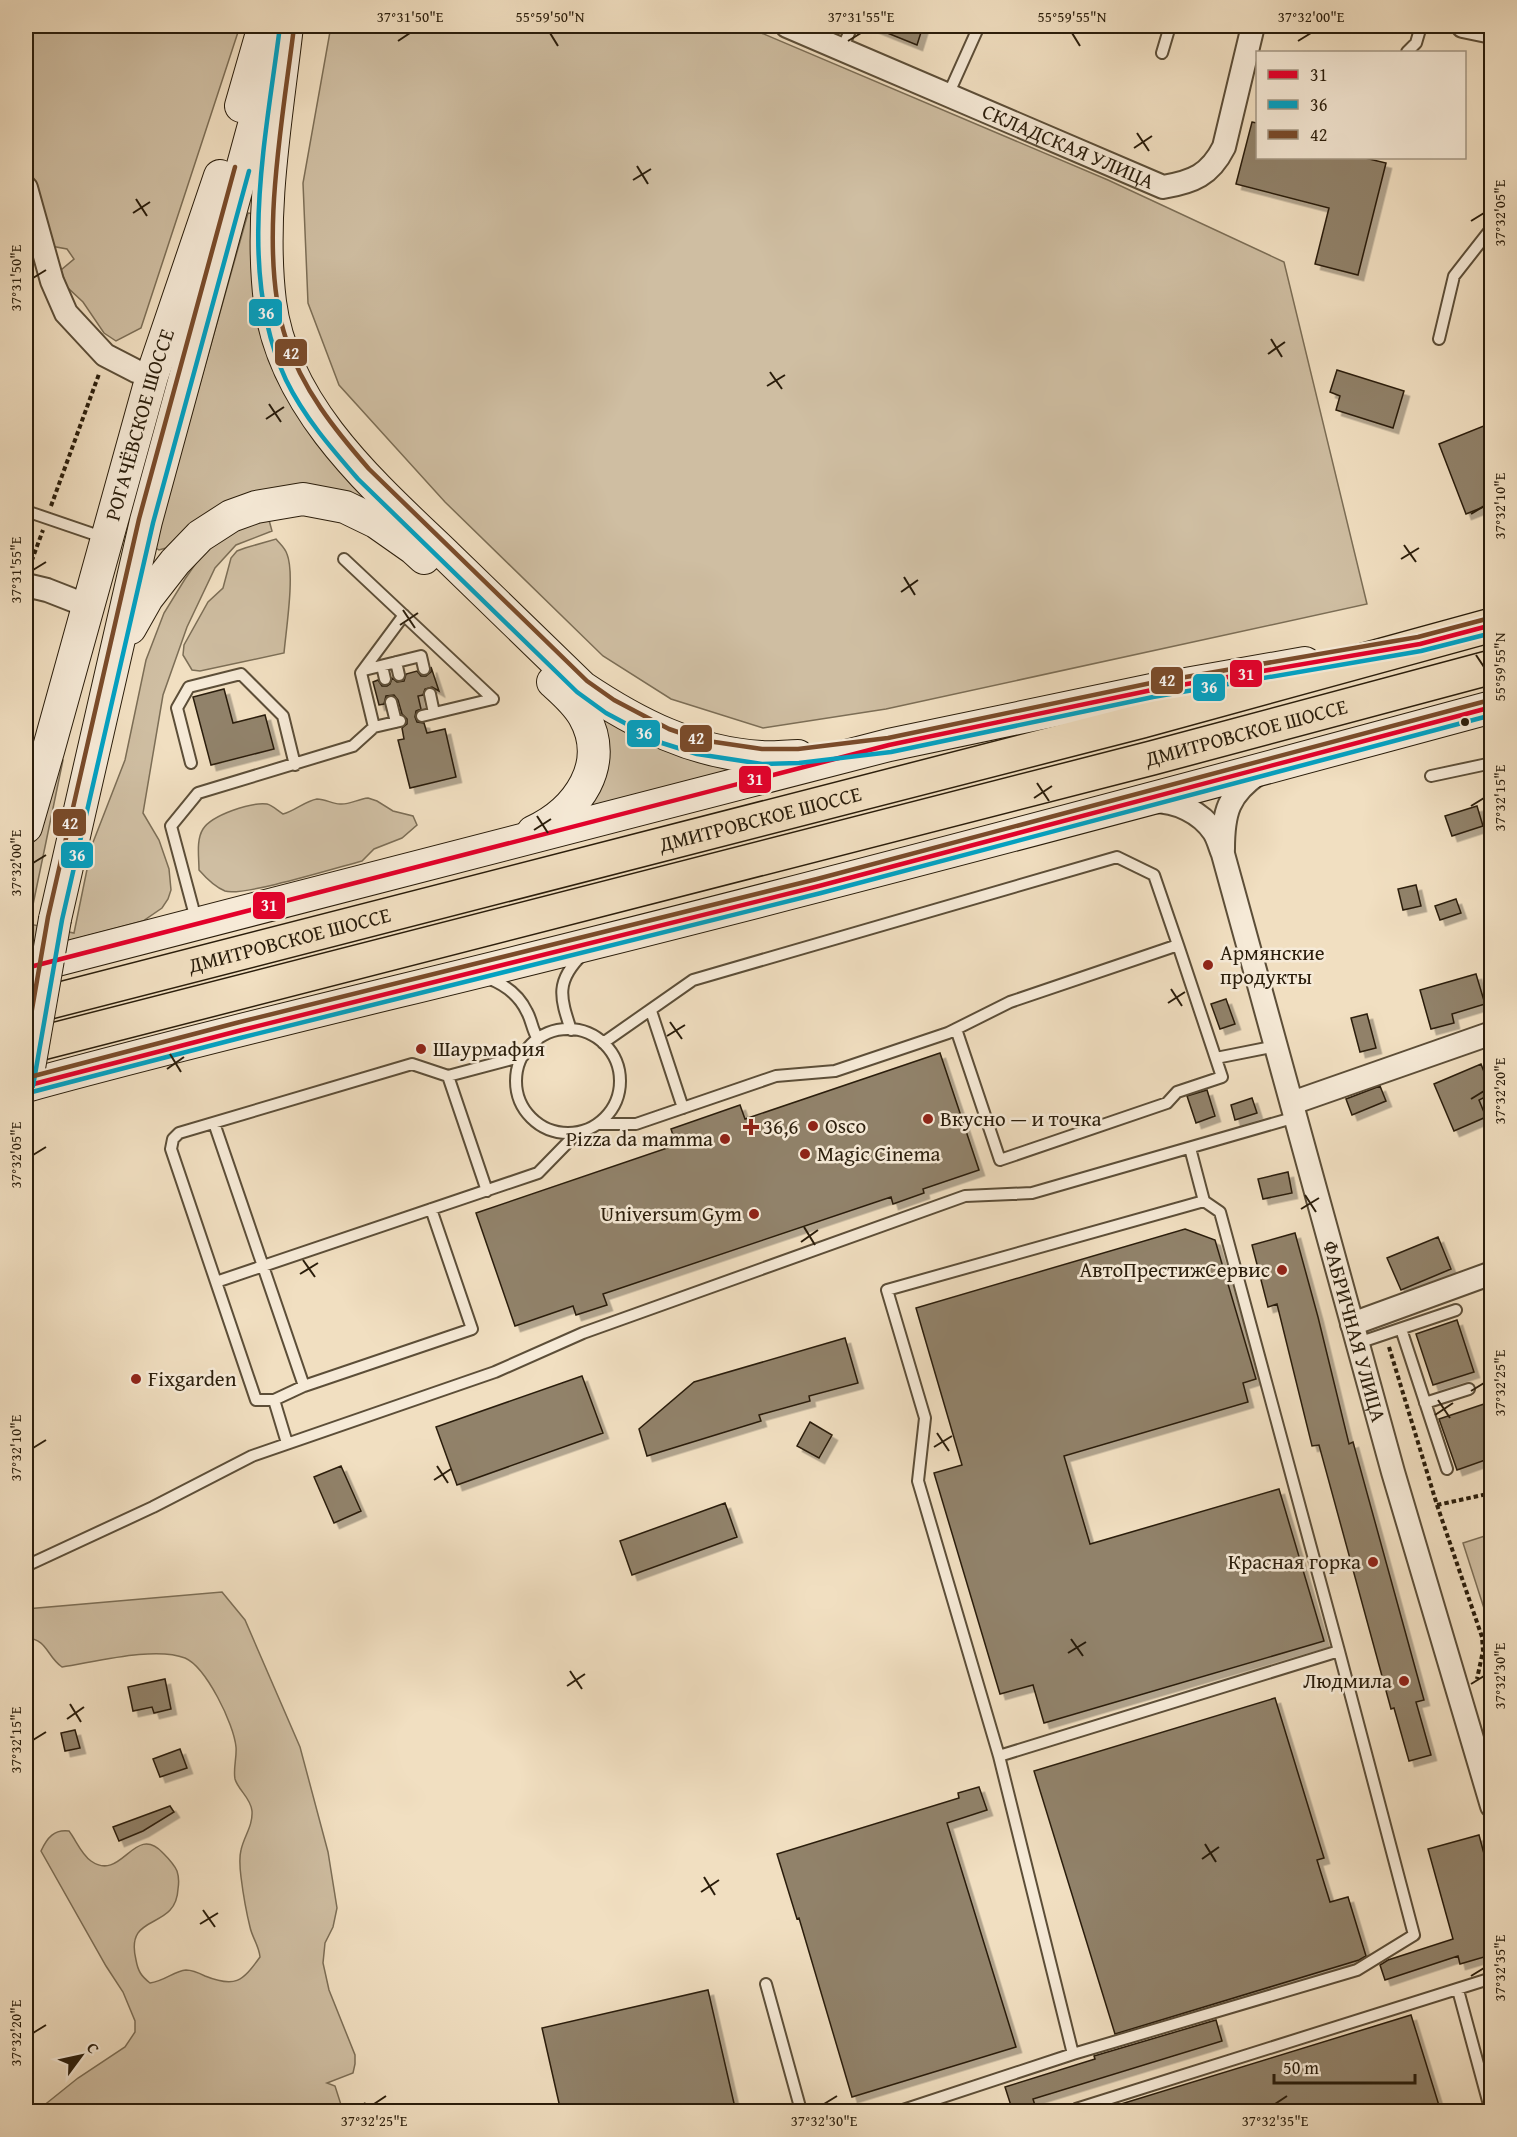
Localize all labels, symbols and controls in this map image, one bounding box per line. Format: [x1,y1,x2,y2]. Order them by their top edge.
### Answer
text: 37°31'50"E [377,6,444,27]
text: 55°59'50"N [516,6,585,27]
text: 37°31'55"E [828,6,895,27]
text: 55°59'55"N [1038,6,1107,27]
text: 37°32'00"E [1278,6,1345,27]
legend [1256,51,1466,159]
text: 31 [1310,61,1327,88]
text: 36 [1310,91,1327,118]
street label: СКЛАДСКАЯ УЛИЦА [978,95,1160,197]
text: 42 [1310,121,1327,148]
text: 37°32'05"E [1489,179,1510,246]
text: 37°31'50"E [5,244,26,311]
line badge: 36 [248,298,283,327]
text: 36 [258,301,274,325]
street label: РОГАЧЁВСКОЕ ШОССЕ [97,324,182,524]
line badge: 42 [274,338,308,367]
text: 42 [283,341,299,365]
text: 37°32'10"E [1489,472,1510,539]
text: 37°31'55"E [5,536,26,603]
text: 55°59'55"N [1489,632,1510,701]
line badge: 31 [1229,659,1263,688]
text: 31 [1238,662,1254,686]
line badge: 42 [1150,666,1184,695]
text: 42 [1159,668,1175,692]
line badge: 36 [1192,673,1226,702]
text: 36 [1201,675,1217,699]
street label: ДМИТРОВСКОЕ ШОССЕ [1141,690,1351,774]
unlabelled marker [1459,716,1471,728]
line badge: 36 [626,719,661,748]
text: 36 [636,721,652,745]
line badge: 42 [679,724,713,753]
text: 42 [688,726,704,750]
text: 37°32'15"E [1489,764,1510,831]
line badge: 31 [738,765,772,794]
text: 31 [747,767,763,791]
street label: ДМИТРОВСКОЕ ШОССЕ [654,778,865,860]
line badge: 42 [52,808,87,837]
text: 42 [62,811,78,835]
text: 37°32'00"E [5,829,26,896]
line badge: 36 [60,841,94,869]
text: 36 [69,843,85,867]
line badge: 31 [252,891,286,920]
text: 31 [261,893,277,917]
street label: ДМИТРОВСКОЕ ШОССЕ [184,899,394,981]
place label: Армянские продукты [1220,937,1325,992]
marker: Армянские продукты [1201,958,1215,972]
place label: Шаурмафия [433,1033,545,1064]
marker: Шаурмафия [414,1042,428,1056]
text: 37°32'20"E [1489,1057,1510,1124]
place label: Вкусно — и точка [940,1103,1102,1134]
place label: Osco [825,1110,866,1141]
place label: 36,6 [763,1111,798,1142]
marker: Вкусно — и точка [921,1112,935,1126]
marker: Osco [806,1119,820,1133]
marker: 36,6 [744,1120,758,1134]
text: 37°32'05"E [5,1121,26,1188]
place label: Pizza da mamma [566,1123,713,1154]
marker: Pizza da mamma [718,1132,732,1146]
place label: Magic Cinema [817,1138,941,1169]
marker: Magic Cinema [798,1147,812,1161]
place label: Universum Gym [601,1198,742,1229]
marker: Universum Gym [747,1207,761,1221]
street label: ФАБРИЧНАЯ УЛИЦА [1315,1237,1395,1426]
place label: АвтоПрестижСервис [1079,1254,1270,1285]
marker: АвтоПрестижСервис [1275,1263,1289,1277]
text: 37°32'25"E [1489,1349,1510,1416]
place label: Fixgarden [148,1363,237,1394]
marker: Fixgarden [129,1372,143,1386]
text: 37°32'10"E [5,1414,26,1481]
place label: Красная горка [1228,1546,1361,1577]
marker: Красная горка [1366,1555,1380,1569]
text: 37°32'30"E [1489,1642,1510,1709]
place label: Людмила [1303,1665,1392,1696]
marker: Людмила [1397,1674,1411,1688]
text: 37°32'15"E [5,1706,26,1773]
text: 37°32'35"E [1489,1934,1510,2001]
text: 37°32'20"E [5,1999,26,2066]
north arrow [51,2026,111,2086]
text: С [81,2038,106,2058]
scale bar [1274,2047,1415,2085]
text: 50 m [1283,2054,1319,2081]
text: 37°32'25"E [341,2110,408,2131]
text: 37°32'30"E [791,2110,858,2131]
text: 37°32'35"E [1242,2110,1309,2131]

